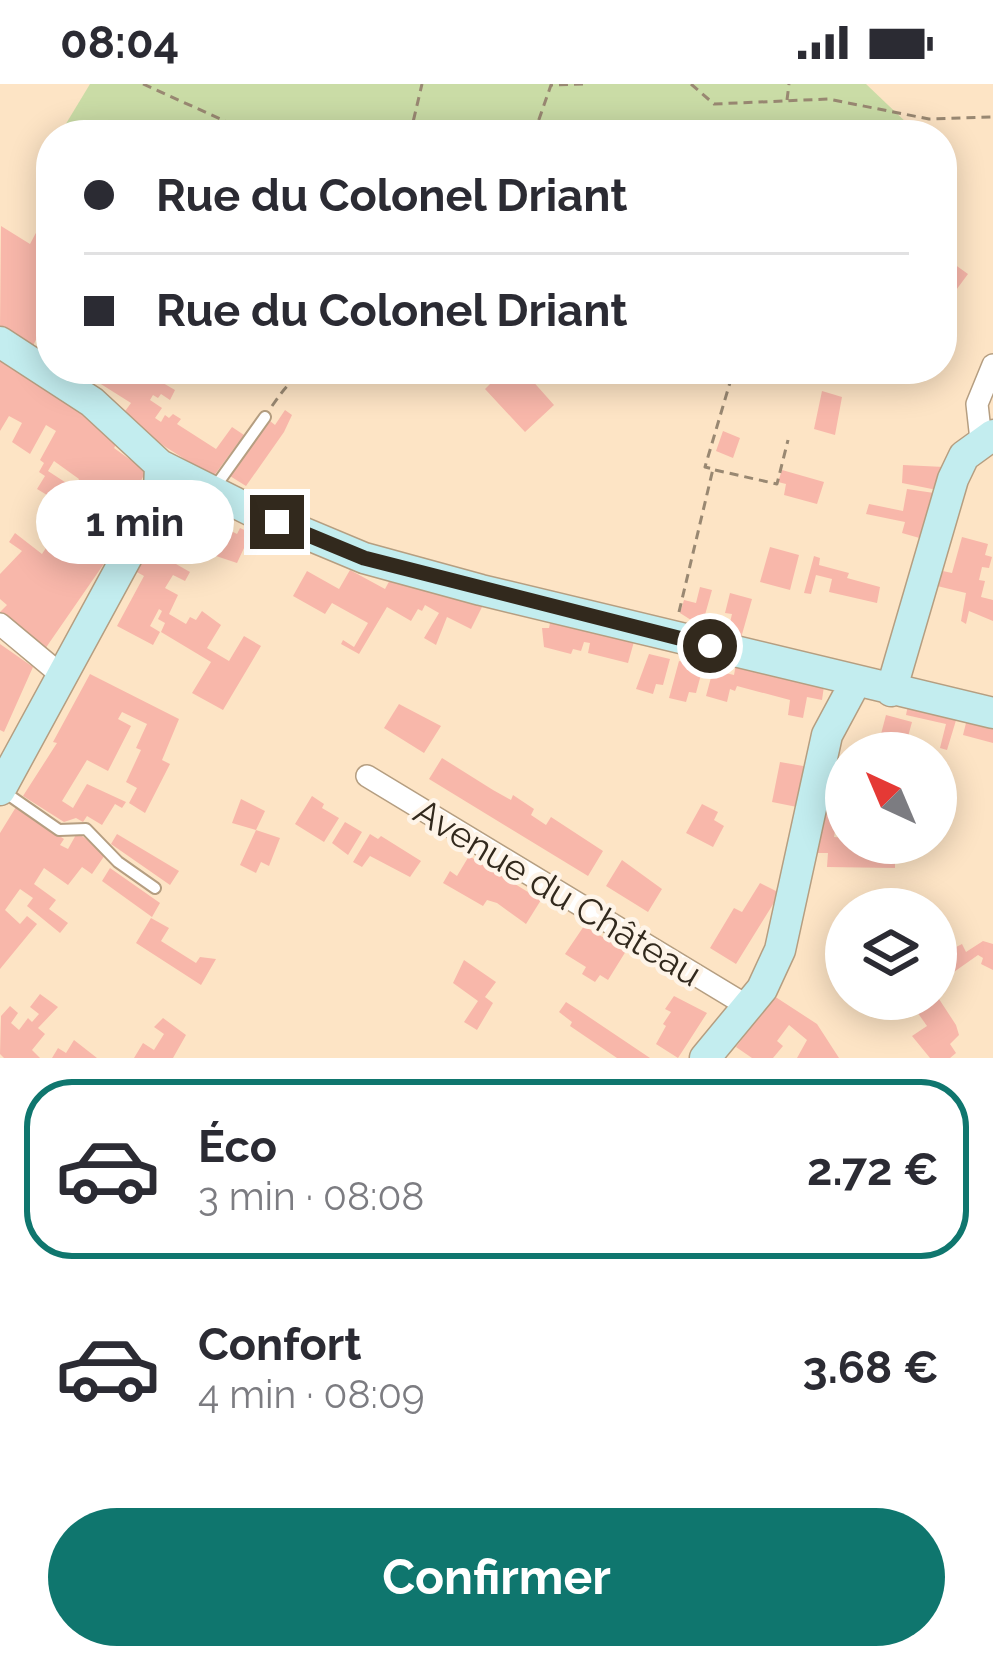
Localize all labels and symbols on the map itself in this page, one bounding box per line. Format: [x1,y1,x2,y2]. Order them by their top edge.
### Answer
callout: 1 min [37,480,235,564]
route end [250,495,304,549]
route start [683,619,737,673]
north arrow [825,732,957,864]
street label: Avenue du Château [407,790,709,994]

